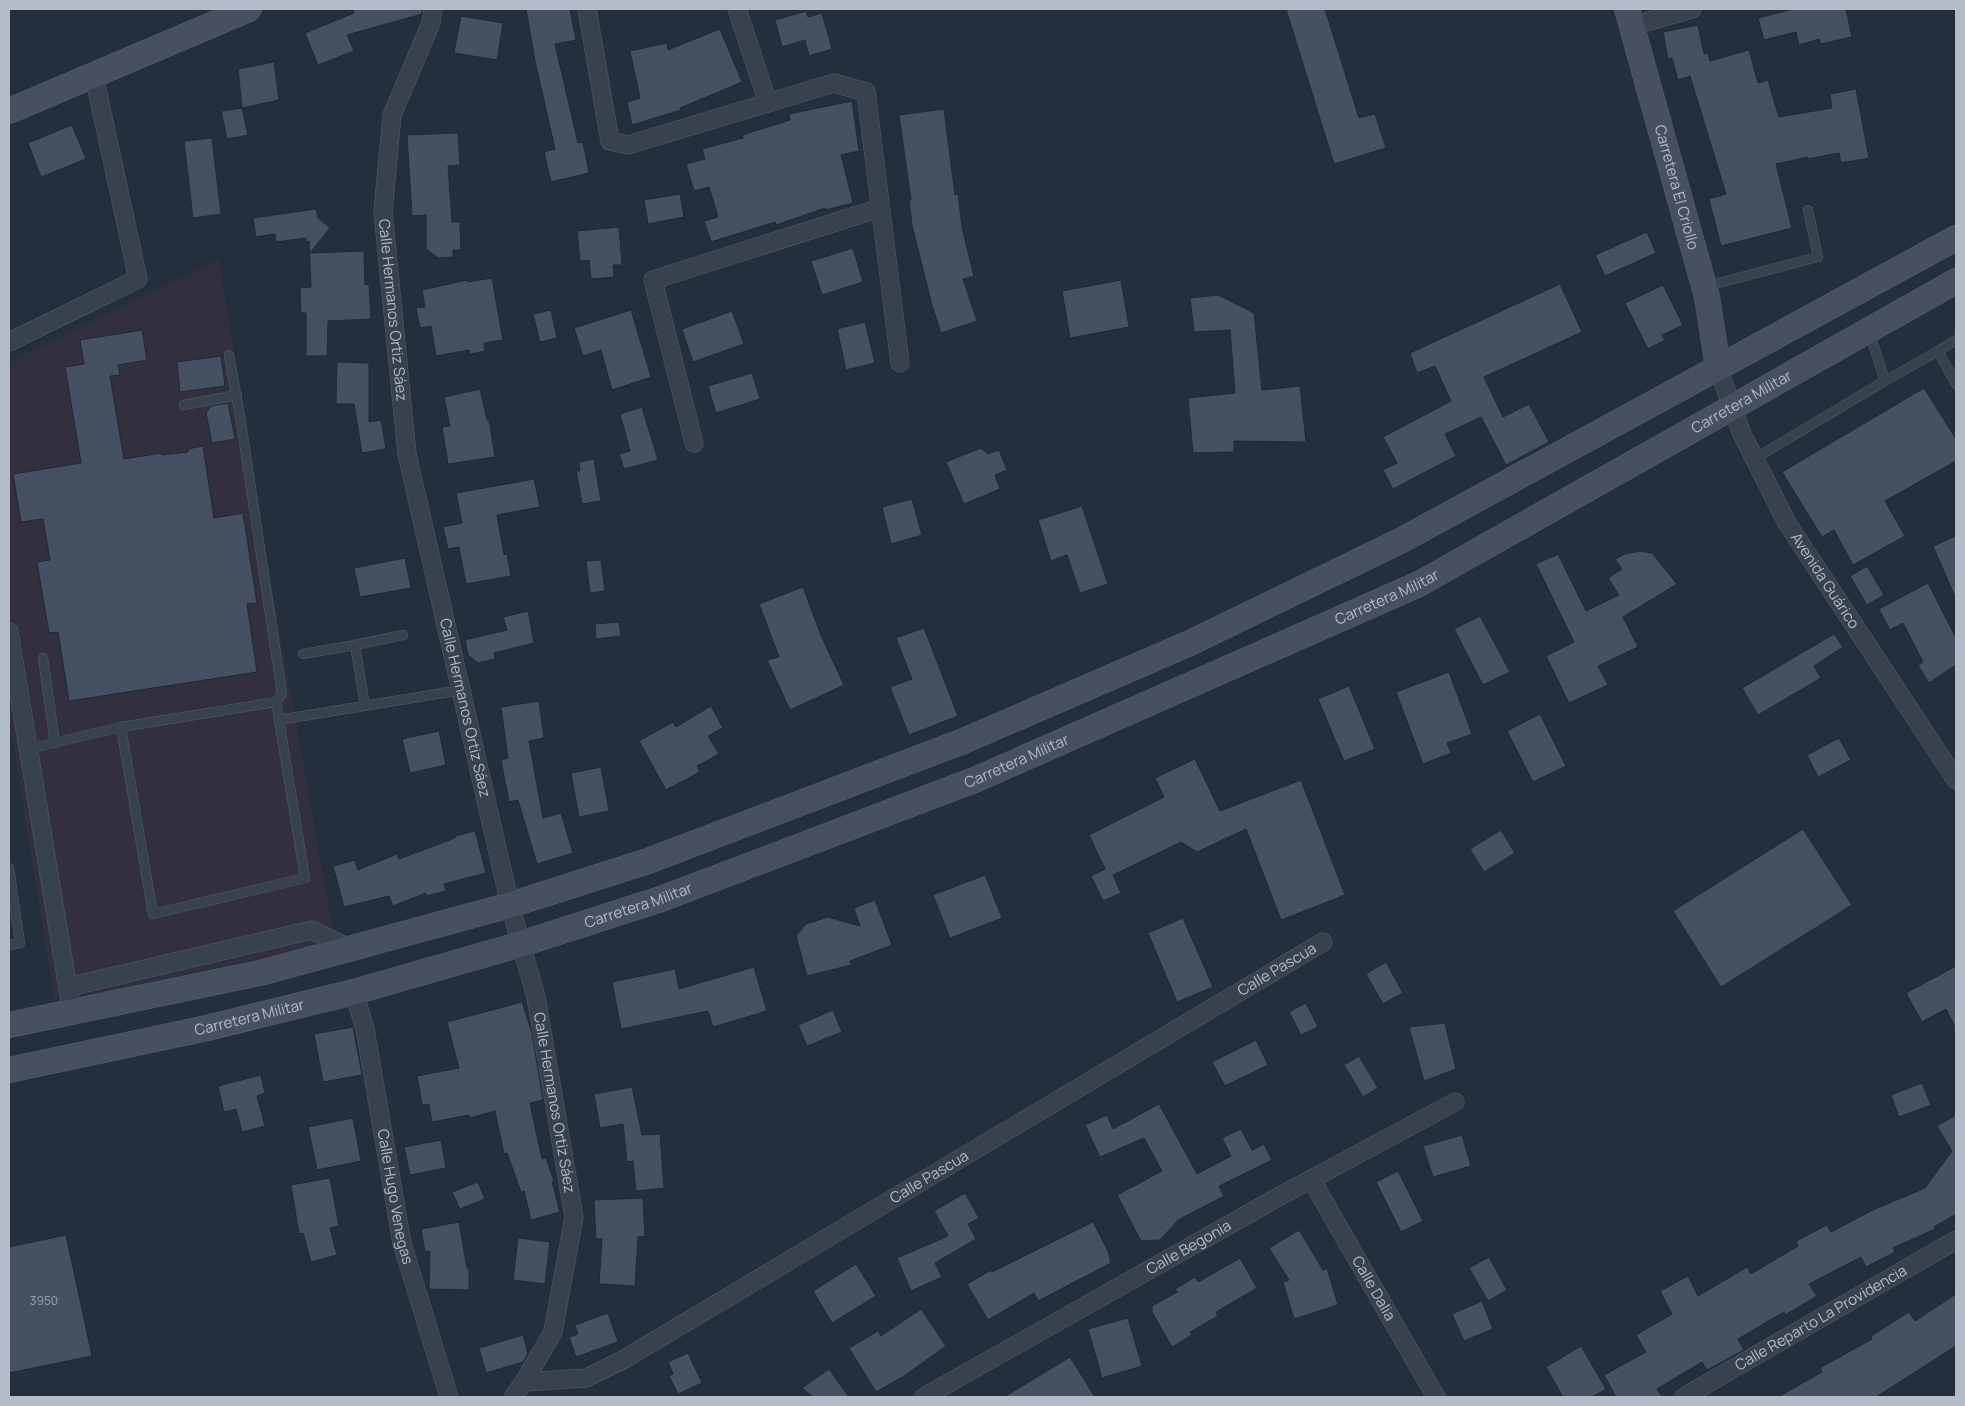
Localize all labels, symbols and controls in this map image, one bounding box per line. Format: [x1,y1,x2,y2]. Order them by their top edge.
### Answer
street label: Carretera El Criollo [1650,122,1704,252]
street label: Calle Hermanos Ortiz Sáez [374,218,413,402]
street label: Carretera Militar [1687,365,1796,438]
street label: Avenida Guárico [1786,528,1865,633]
street label: Carretera Militar [1331,564,1443,630]
street label: Calle Hermanos Ortiz Sáez [435,616,496,799]
street label: Carretera Militar [961,728,1073,793]
street label: Carretera Militar [582,877,696,933]
street label: Calle Pascua [1233,937,1320,1001]
street label: Carretera Militar [192,993,307,1040]
street label: Calle Hermanos Ortiz Sáez [529,1010,581,1195]
street label: Calle Hugo Venegas [372,1127,419,1267]
street label: Calle Pascua [886,1145,972,1208]
street label: Calle Begonia [1142,1215,1235,1279]
street label: Calle Dalia [1347,1252,1401,1324]
street label: Calle Reparto La Providencia [1731,1260,1910,1376]
house number: 3950 [30,1292,58,1309]

